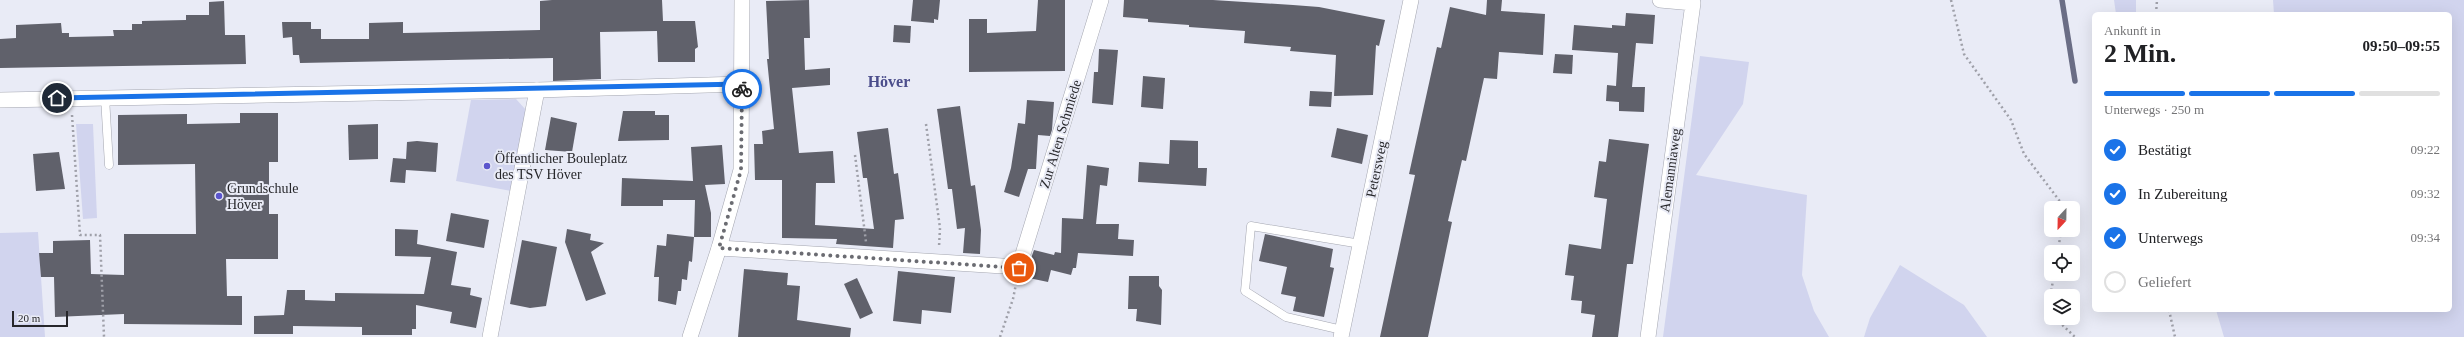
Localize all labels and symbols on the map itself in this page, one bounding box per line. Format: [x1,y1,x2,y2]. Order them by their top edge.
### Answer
courier [722,69,762,109]
district label: Höver [868,73,910,90]
street label: Zur Alten Schmiede [1037,78,1084,190]
pin [40,81,74,115]
street label: Alemanniaweg [1657,127,1684,213]
street label: Petersweg [1363,139,1390,199]
place label: Öffentlicher Bouleplatz des TSV Höver [495,150,627,182]
marker: Öffentlicher Bouleplatz des TSV Höver [482,161,492,171]
place label: Grundschule Höver [227,181,299,212]
marker: Grundschule Höver [214,191,224,201]
north arrow [2044,201,2080,237]
pin [1002,251,1036,285]
scale bar [12,309,68,328]

